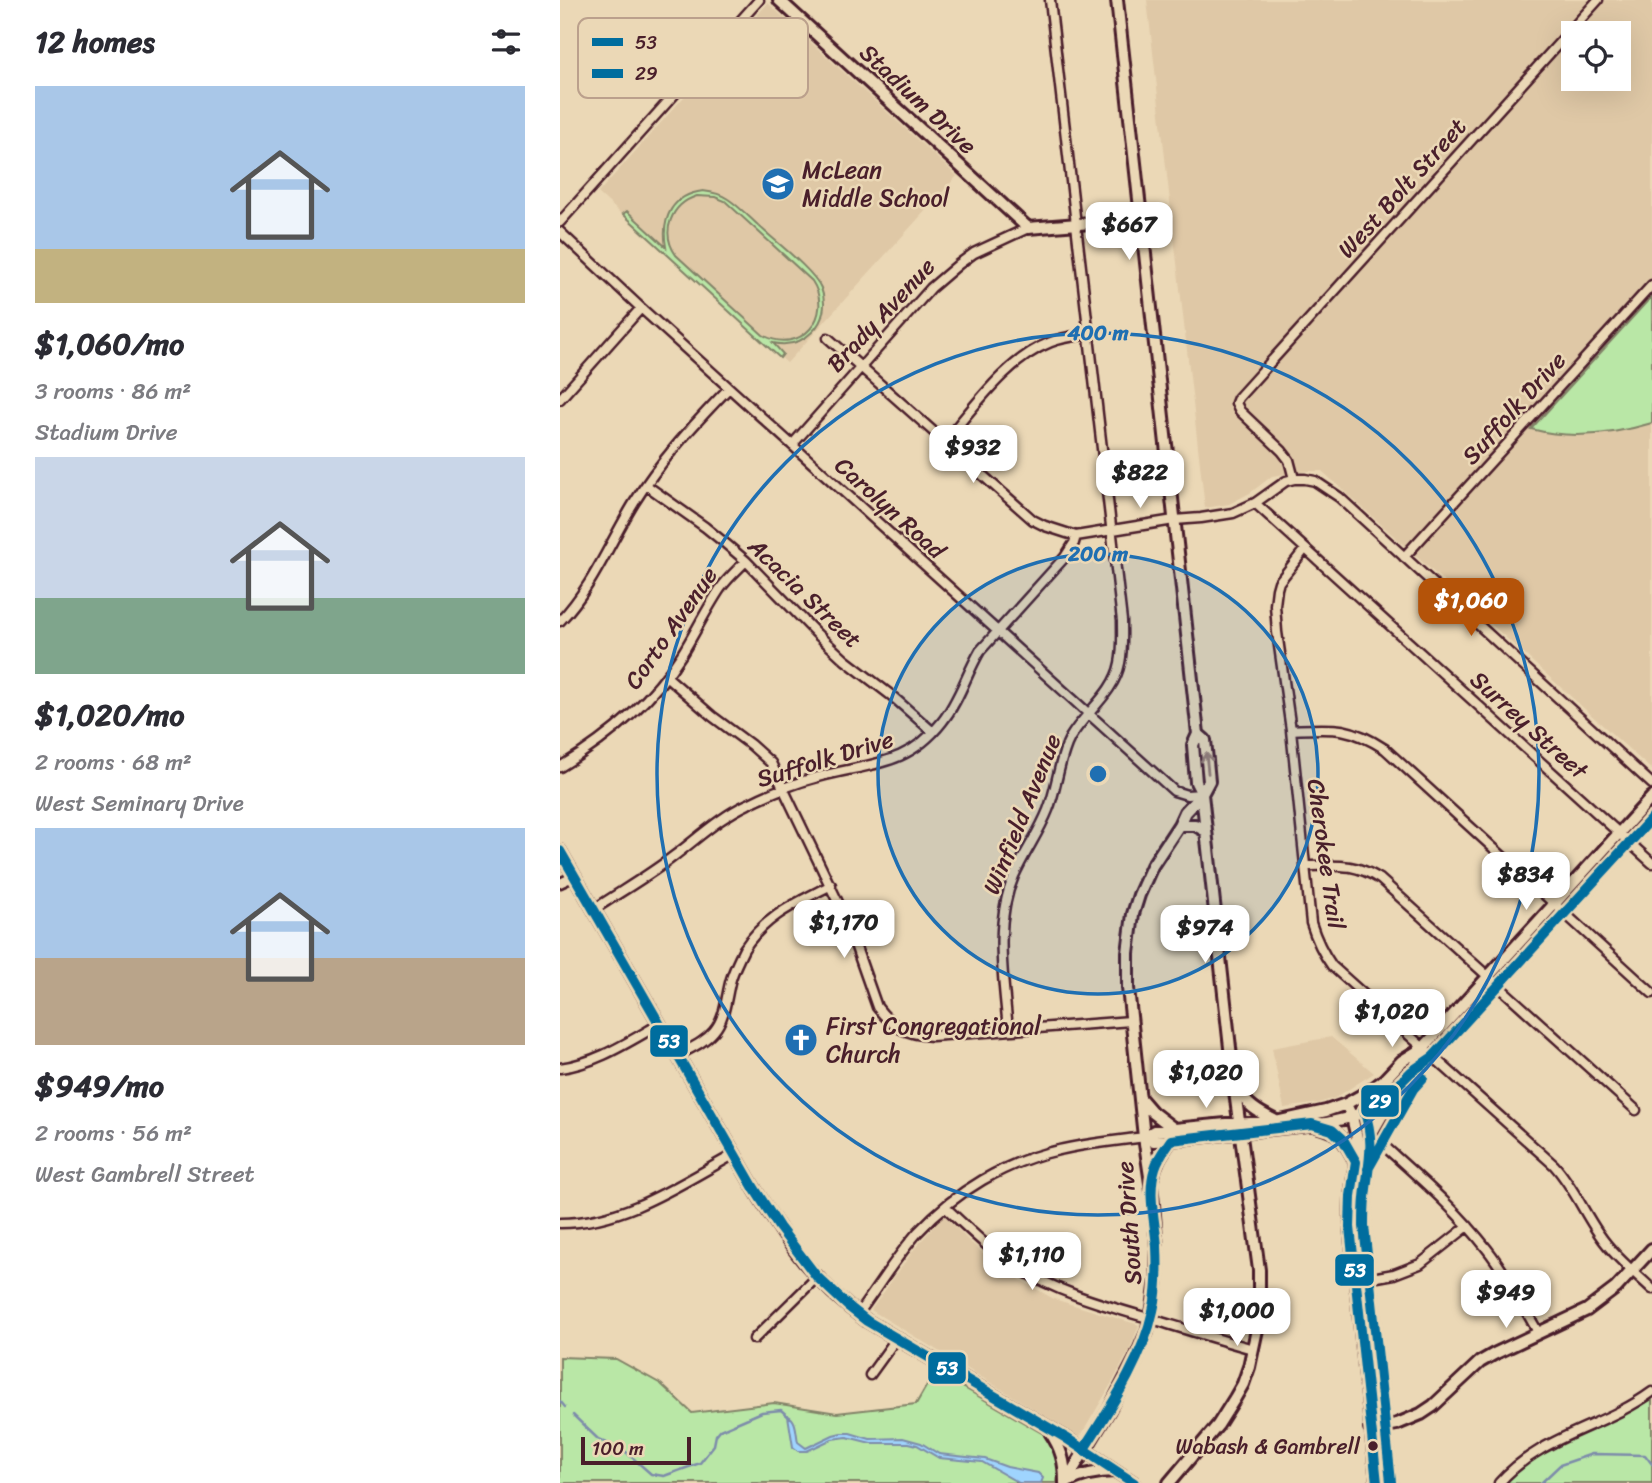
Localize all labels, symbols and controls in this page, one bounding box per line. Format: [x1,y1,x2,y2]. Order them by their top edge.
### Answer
text: 12 homes [35,15,155,69]
legend [578,18,808,98]
map controls [1561,21,1631,91]
button: locate [1561,21,1631,91]
icon: filters [487,23,525,61]
text: 53 [635,26,658,59]
street label: Stadium Drive [849,33,987,165]
text: 29 [635,57,658,90]
street label: West Bolt Street [1327,108,1477,268]
icon: home [217,132,343,258]
place label: McLean Middle School [802,149,951,219]
school or university icon: McLean Middle School [759,165,797,203]
pin: $667 [1088,202,1170,262]
text: $667 [1102,204,1156,245]
street label: Brady Avenue [816,247,946,383]
text: 400 m [1066,314,1129,352]
text: $1,060/mo [35,317,184,371]
street label: Suffolk Drive [1451,341,1577,475]
text: 3 rooms · 86 m² [35,371,191,412]
text: Stadium Drive [35,412,178,453]
pin: $932 [932,426,1014,485]
text: $932 [945,427,1001,468]
street label: Carolyn Road [824,446,957,571]
pin: $822 [1099,450,1181,510]
text: $822 [1112,452,1168,493]
icon: home [217,503,343,629]
street label: Acacia Street [737,526,872,659]
text: 200 m [1067,535,1129,573]
street label: Corto Avenue [613,558,729,698]
pin: $1,060 [1414,578,1528,638]
text: $1,060 [1434,580,1508,621]
street label: Surrey Street [1460,660,1599,791]
text: $1,020/mo [35,688,185,742]
street label: Suffolk Drive [751,718,899,800]
street label: Winfield Avenue [971,727,1073,901]
text: 2 rooms · 68 m² [35,742,192,783]
one-way arrow [1201,752,1214,775]
centre of rings [1086,762,1110,786]
street label: Cherokee Trail [1295,776,1357,933]
text: West Seminary Drive [35,783,244,824]
pin: $834 [1485,852,1567,912]
text: $834 [1498,854,1554,895]
icon: home [217,874,343,1000]
pin: $1,170 [787,900,901,960]
text: $1,170 [809,902,879,943]
pin: $974 [1164,906,1246,965]
text: $974 [1176,907,1234,948]
pin: $1,020 [1335,990,1449,1049]
text: $1,020 [1355,991,1429,1032]
place label: First Congregational Church [826,1005,1042,1075]
church icon: First Congregational Church [782,1021,820,1059]
line badge: 53 [649,1024,689,1058]
text: 53 [658,1025,681,1058]
pin: $1,020 [1149,1050,1263,1110]
text: $1,020 [1169,1052,1243,1093]
text: $949/mo [35,1059,164,1113]
line badge: 29 [1360,1084,1400,1118]
text: 29 [1368,1085,1392,1118]
text: 2 rooms · 56 m² [35,1113,192,1154]
text: West Gambrell Street [35,1154,255,1195]
street label: South Drive [1104,1160,1154,1286]
pin: $1,110 [975,1232,1089,1292]
text: $1,110 [999,1234,1065,1275]
line badge: 53 [1334,1253,1375,1287]
text: 53 [1344,1254,1367,1287]
pin: $949 [1465,1270,1547,1330]
text: $949 [1477,1272,1535,1313]
pin: $1,000 [1180,1288,1294,1348]
text: $1,000 [1199,1290,1275,1331]
line badge: 53 [927,1351,967,1385]
text: 53 [936,1352,959,1385]
place label: Wabash & Gambrell [1176,1427,1361,1466]
text: 100 m [592,1432,644,1465]
scale bar [581,1434,691,1466]
marker: Wabash & Gambrell [1366,1439,1380,1453]

